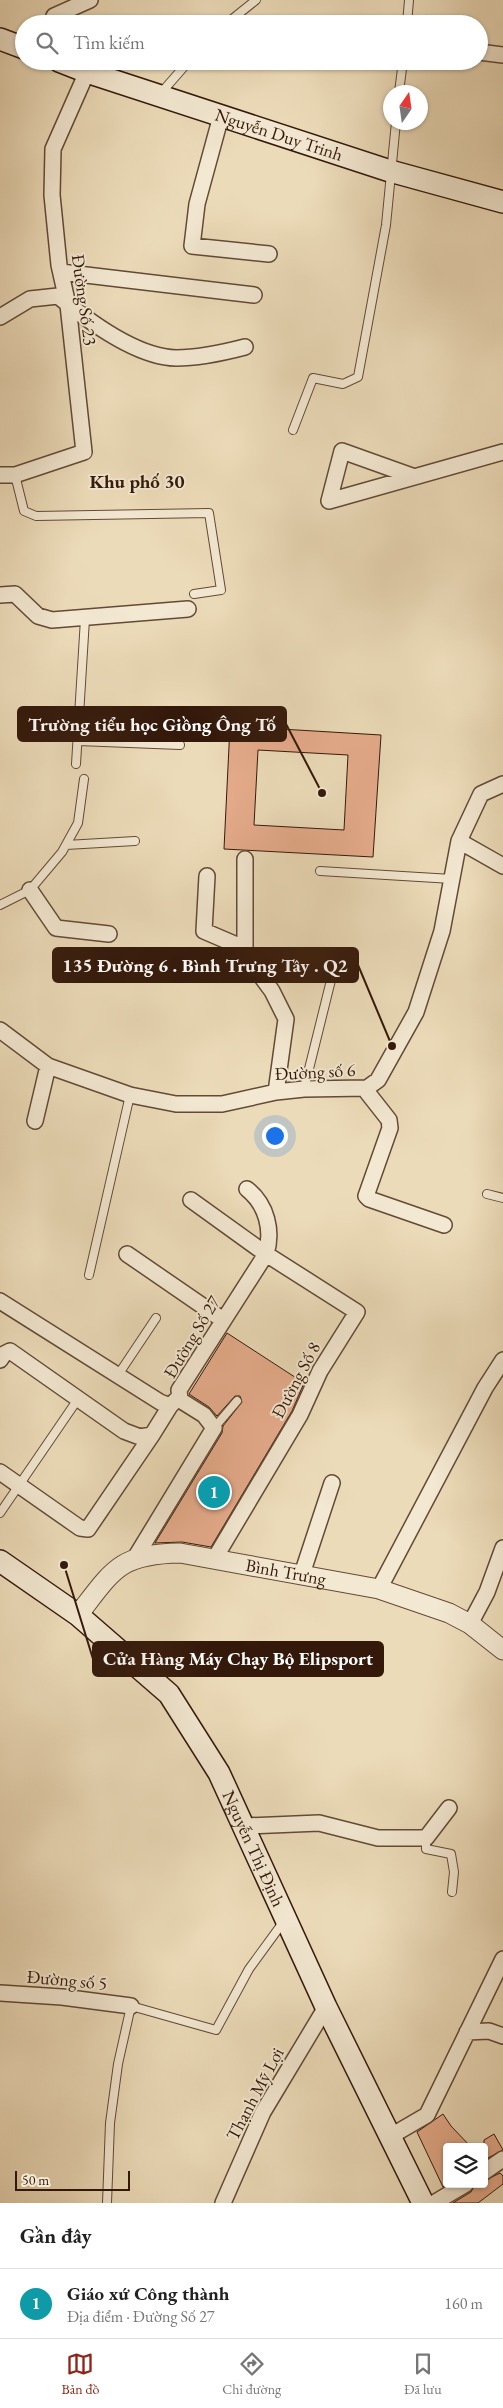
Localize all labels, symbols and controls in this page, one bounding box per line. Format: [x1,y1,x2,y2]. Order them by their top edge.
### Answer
search box [15,15,488,70]
icon: search [33,29,61,57]
text: Tìm kiếm [73,30,145,55]
north arrow [383,85,428,130]
street label: Nguyễn Duy Trinh [212,103,346,166]
street label: Đường Số 23 [67,253,102,347]
district label: Khu phố 30 [89,469,185,494]
callout: Trường tiểu học Giồng Ông Tố [18,707,286,741]
text: Trường tiểu học Giồng Ông Tố [28,712,277,737]
callout: 135 Đường 6 . Bình Trưng Tây . Q2 [53,948,358,982]
text: 135 Đường 6 . Bình Trưng Tây . Q2 [62,953,348,978]
street label: Đường số 6 [274,1058,356,1085]
your location [262,1123,288,1149]
street label: Đường Số 27 [158,1291,225,1382]
street label: Đường Số 8 [266,1338,325,1422]
pin: 1 [198,1473,230,1511]
street label: Bình Trưng [244,1553,328,1590]
callout: Cửa Hàng Máy Chạy Bộ Elipsport [93,1642,383,1676]
text: Cửa Hàng Máy Chạy Bộ Elipsport [103,1646,373,1671]
street label: Nguyễn Thị Định [217,1787,291,1910]
street label: Đường số 5 [26,1965,108,1994]
street label: Thạnh Mỹ Lợi [220,2043,289,2144]
map controls [443,2143,488,2188]
button: layers [443,2143,488,2188]
scale bar [15,2168,130,2191]
text: 50 m [22,2171,49,2189]
text: Gần đây [20,2222,92,2249]
text: Giáo xứ Công thành [67,2281,229,2306]
text: 1 [32,2293,40,2314]
text: 160 m [444,2293,483,2314]
text: Địa điểm · Đường Số 27 [67,2306,215,2327]
tab: Bản đồ [61,2350,99,2398]
tab: Chỉ đường [222,2350,281,2398]
tab: Đã lưu [404,2350,442,2398]

